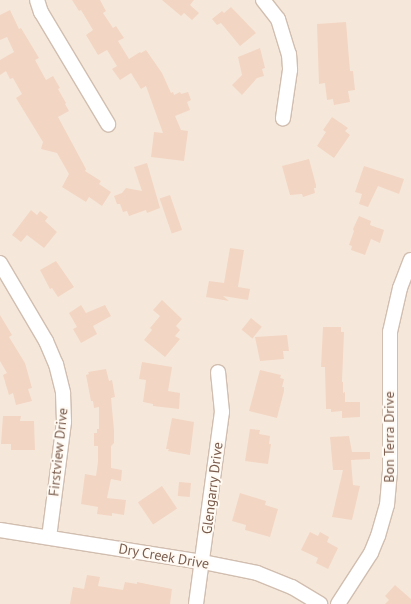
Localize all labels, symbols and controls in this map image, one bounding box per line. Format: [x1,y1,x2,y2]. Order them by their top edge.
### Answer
street label: Bon Terra Drive [381,391,397,483]
street label: Firstview Drive [45,407,71,497]
street label: Glengarry Drive [198,441,226,535]
street label: Dry Creek Drive [117,540,211,572]

